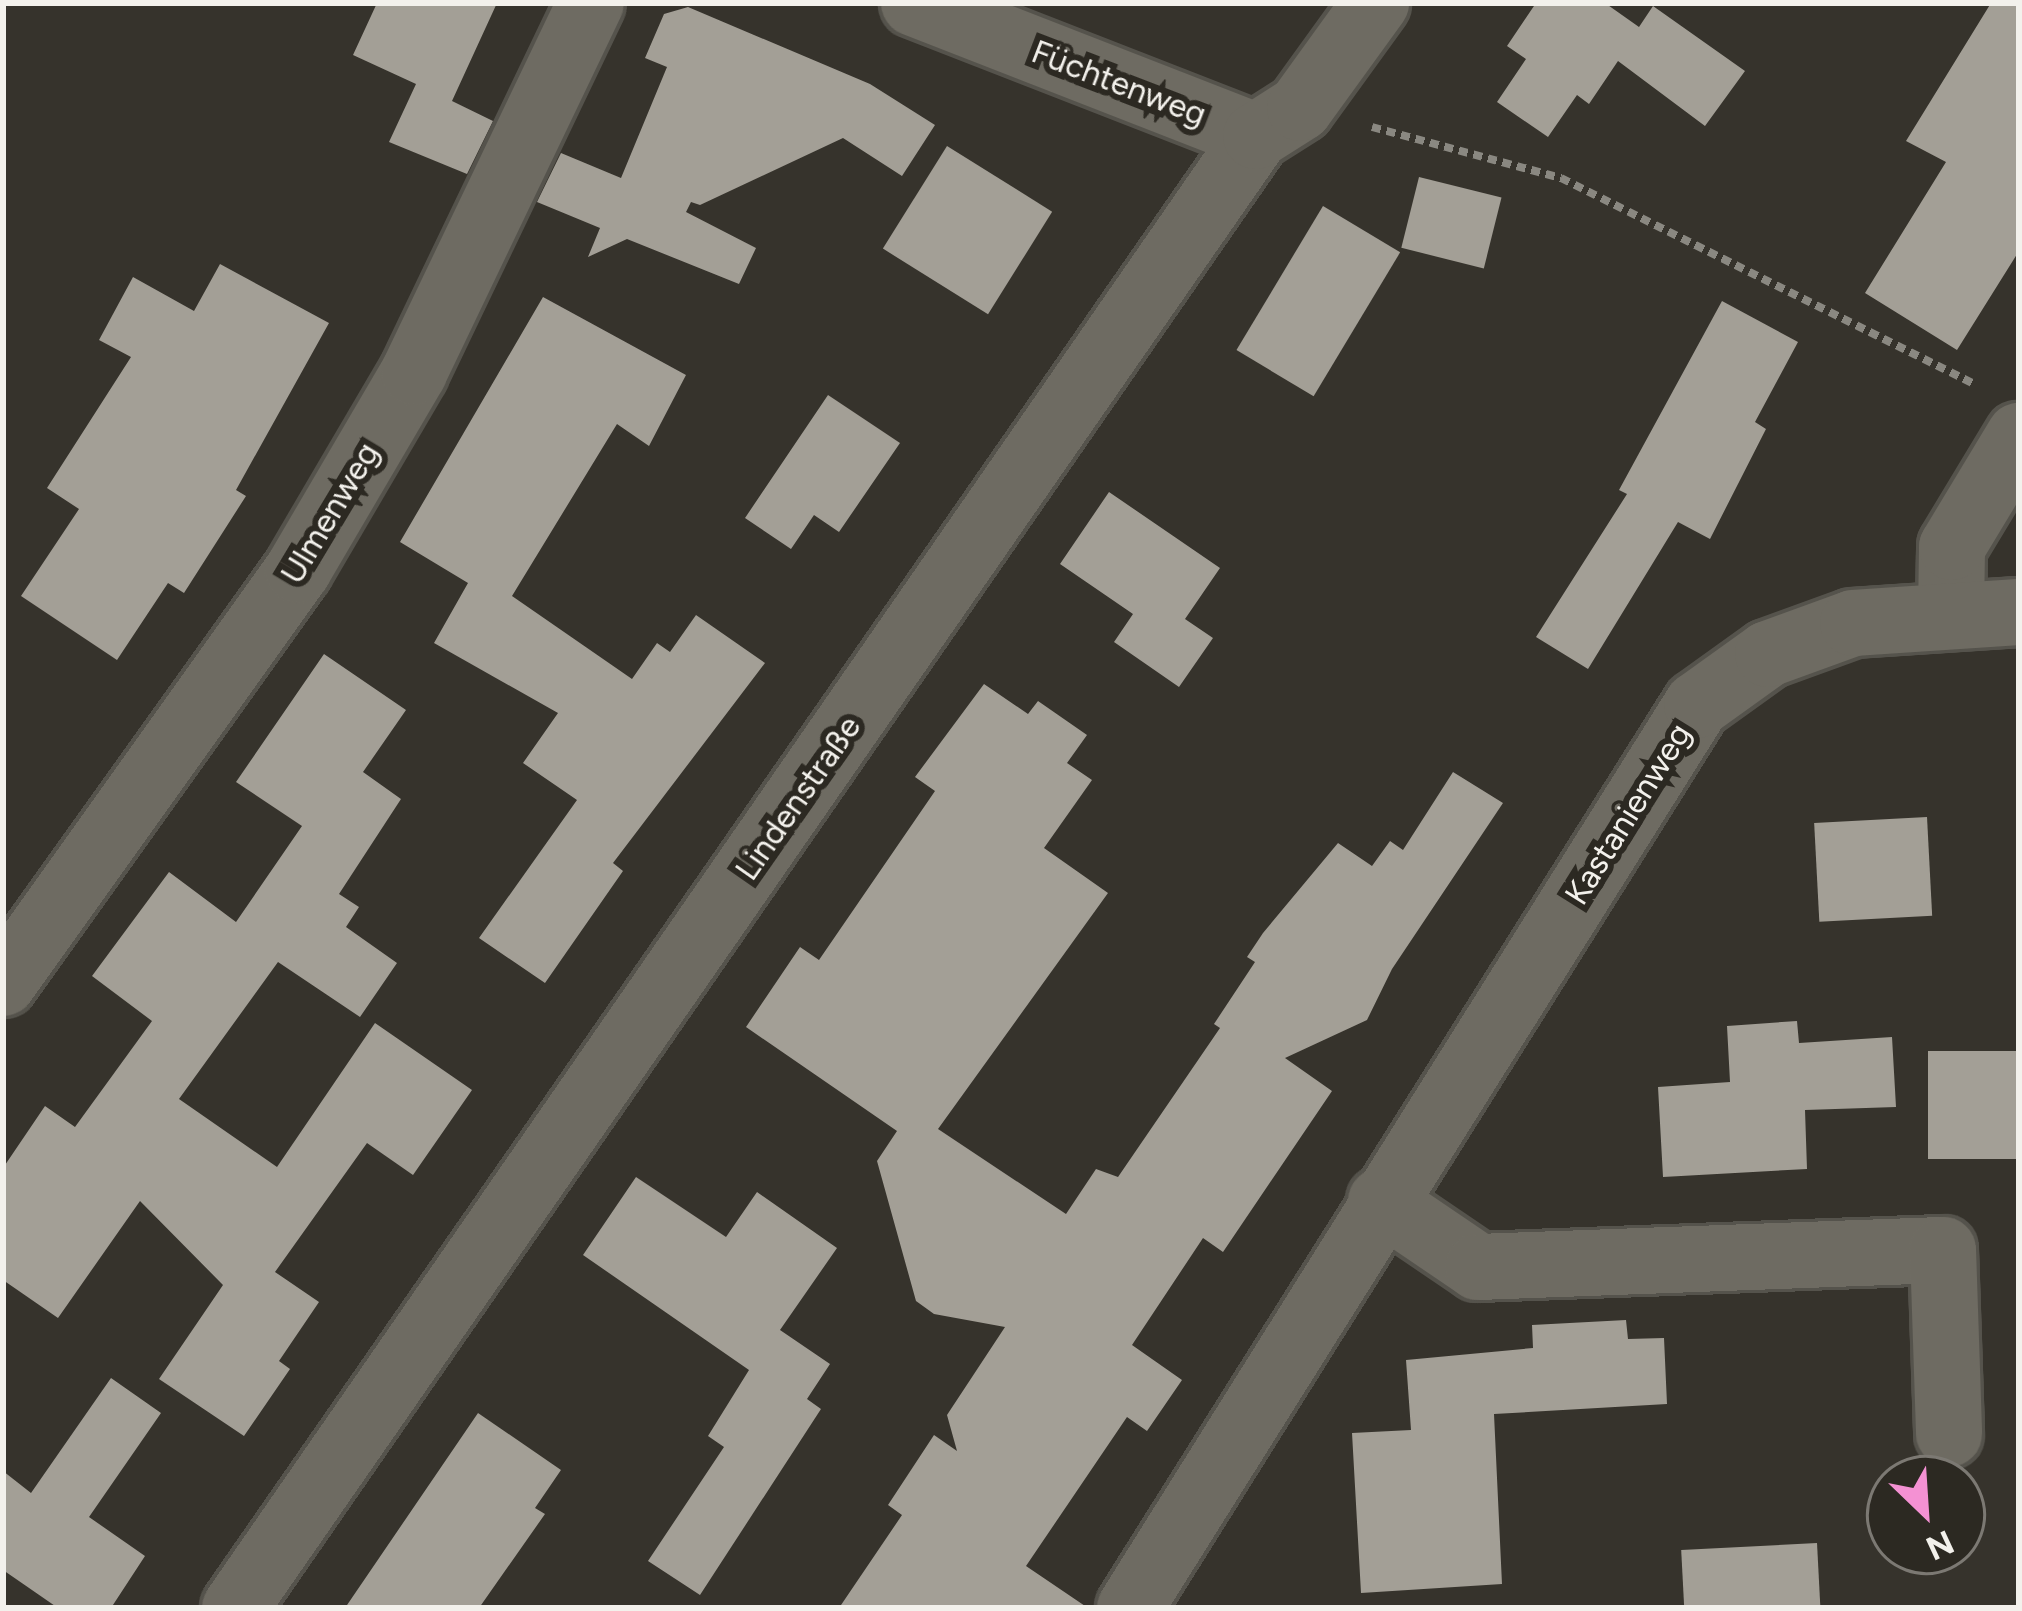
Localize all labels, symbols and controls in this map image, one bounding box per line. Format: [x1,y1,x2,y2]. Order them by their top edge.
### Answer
street label: Füchtenweg [1026,32,1212,134]
street label: Ulmenweg [272,435,388,591]
street label: Lindenstraße [727,708,869,888]
street label: Kastanienweg [1557,716,1699,912]
north arrow [1866,1455,1986,1575]
text: N [1920,1522,1960,1568]

